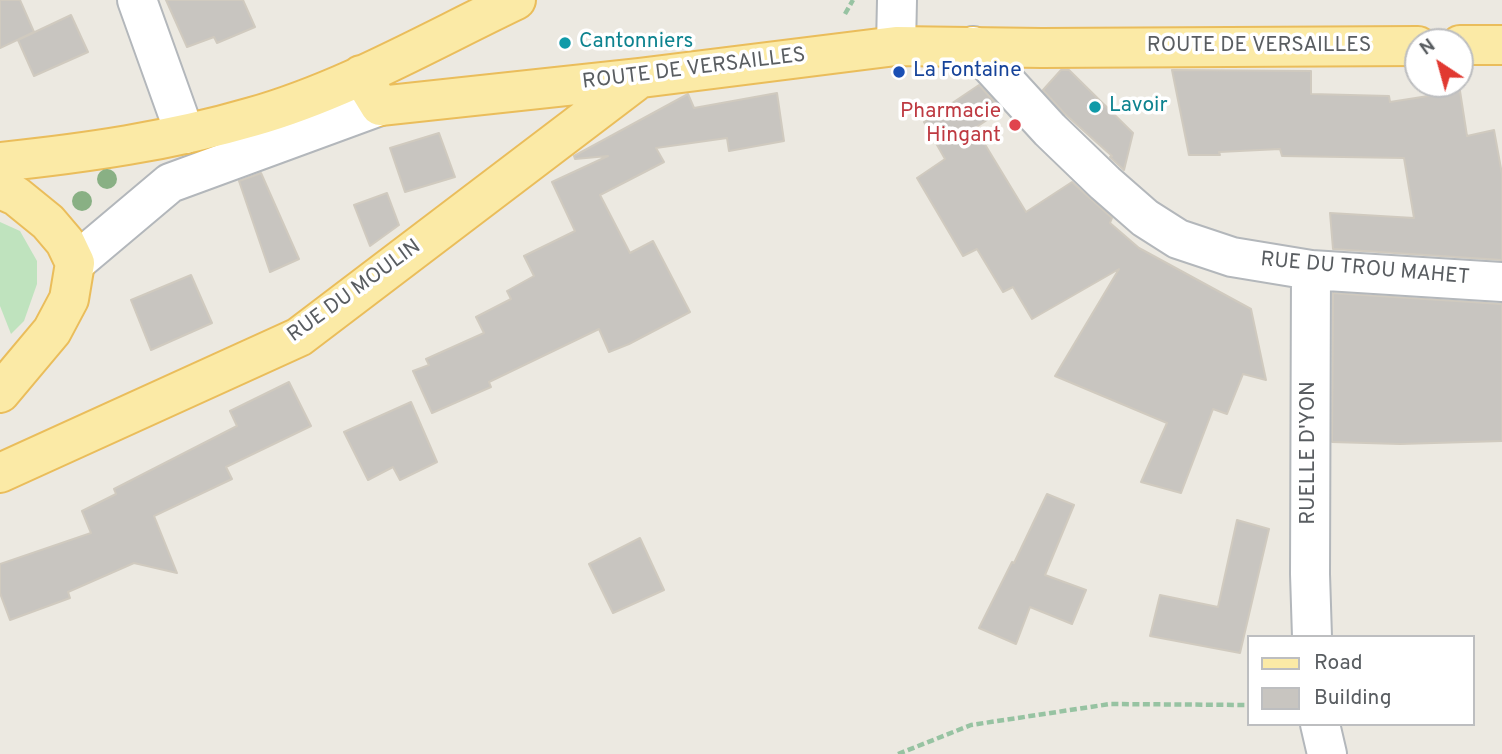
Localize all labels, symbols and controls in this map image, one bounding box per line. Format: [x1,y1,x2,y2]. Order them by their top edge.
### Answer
north arrow [1404,28,1474,98]
place label: Cantonniers [579,30,693,56]
street label: ROUTE DE VERSAILLES [1147,34,1371,60]
text: N [1415,34,1440,61]
marker: Cantonniers [557,35,573,51]
street label: ROUTE DE VERSAILLES [581,44,807,96]
place label: La Fontaine [913,59,1022,85]
marker: La Fontaine [891,64,907,80]
place label: Lavoir [1109,94,1168,120]
marker: Lavoir [1087,99,1103,115]
place label: Pharmacie Hingant [900,100,1001,150]
marker: Pharmacie Hingant [1007,117,1023,133]
street label: RUE DU MOULIN [283,235,427,349]
street label: RUE DU TROU MAHET [1259,248,1471,292]
street label: RUELLE D'YON [1297,381,1323,525]
legend [1246,635,1474,726]
text: Road [1314,650,1363,677]
text: Building [1314,685,1392,712]

